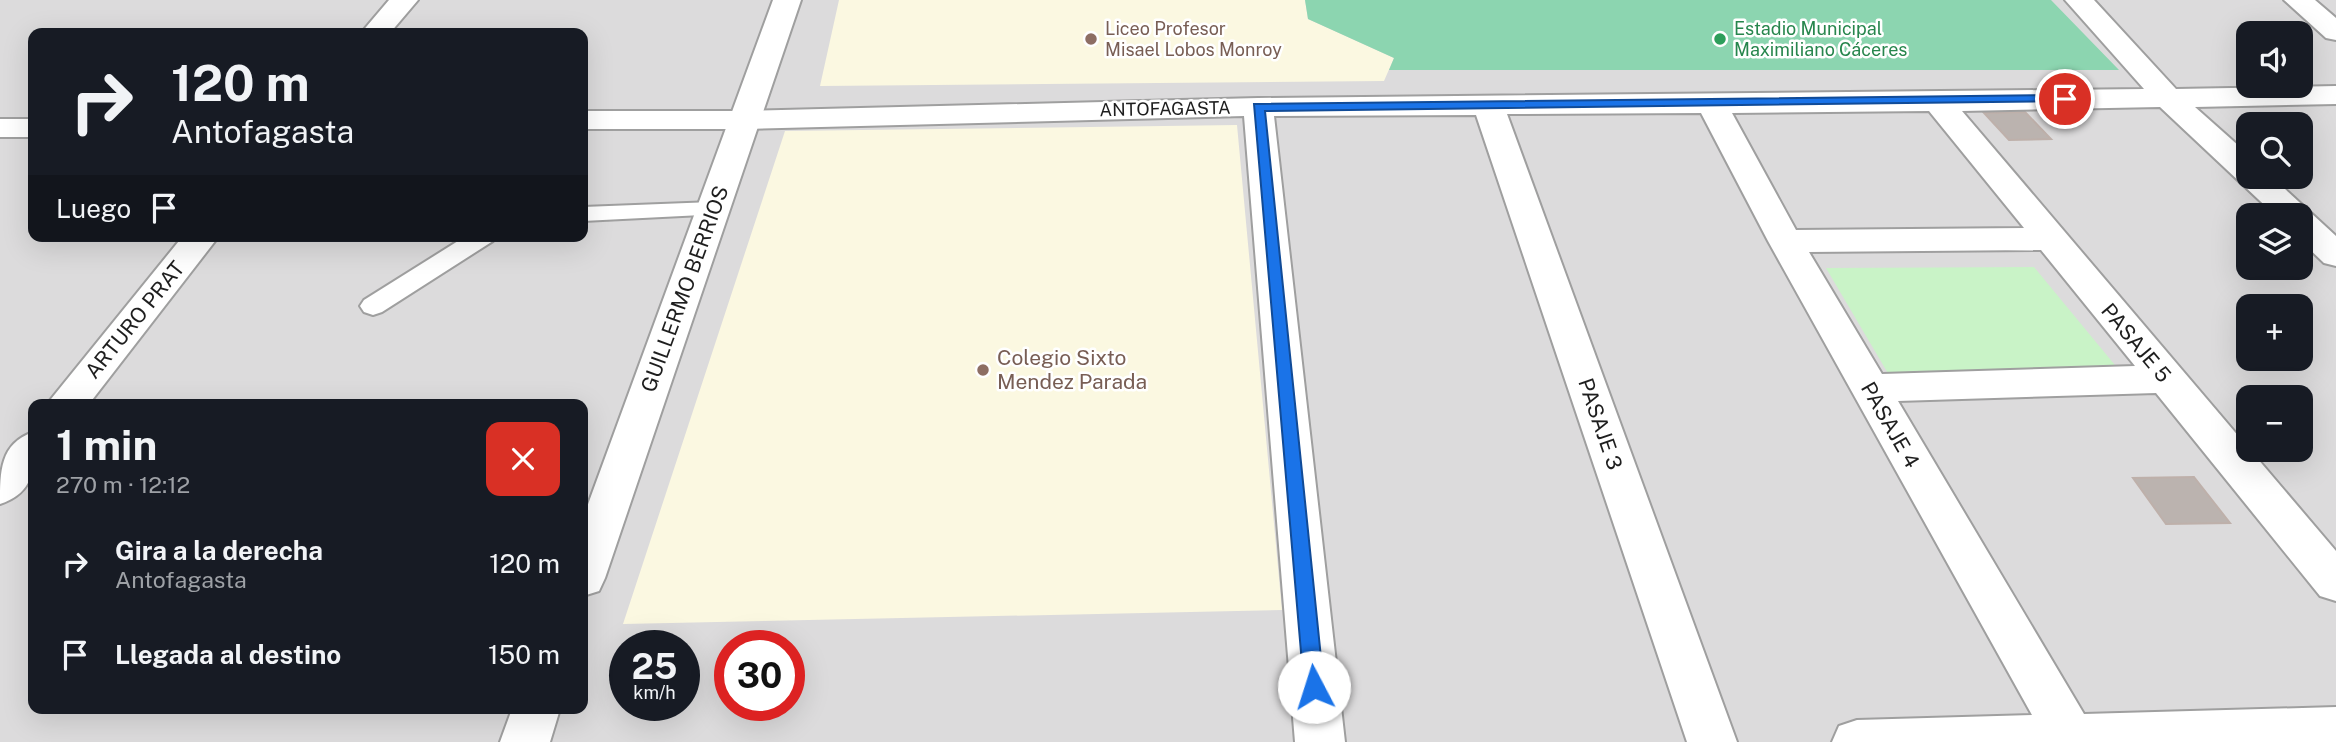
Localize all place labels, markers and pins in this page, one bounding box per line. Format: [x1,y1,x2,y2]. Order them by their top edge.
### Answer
place label: Liceo Profesor Misael Lobos Monroy [1105,18,1282,60]
place label: Estadio Municipal Maximiliano Cáceres [1734,18,1907,60]
marker: Liceo Profesor Misael Lobos Monroy [1083,31,1099,47]
marker: Estadio Municipal Maximiliano Cáceres [1712,31,1728,47]
pin [2035,69,2095,129]
place label: Colegio Sixto Mendez Parada [997,345,1147,394]
marker: Colegio Sixto Mendez Parada [975,362,991,378]

